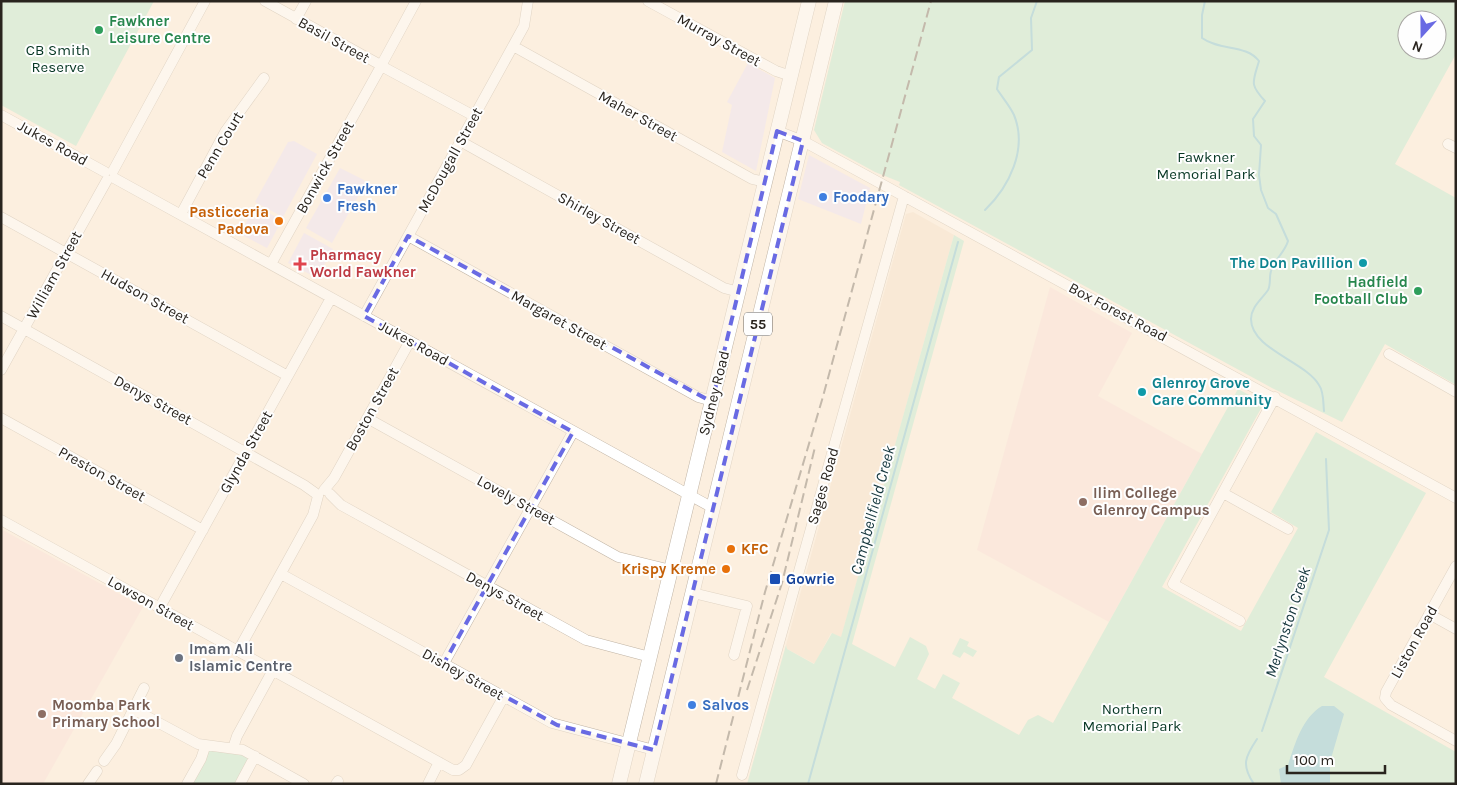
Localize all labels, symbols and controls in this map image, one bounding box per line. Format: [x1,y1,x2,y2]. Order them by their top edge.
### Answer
street label: Murray Street [674,10,764,70]
north arrow [1397,10,1447,60]
place label: Fawkner Leisure Centre [109,12,211,47]
street label: Basil Street [295,13,373,67]
marker: Fawkner Leisure Centre [93,24,105,36]
text: N [1410,37,1425,56]
park label: CB Smith Reserve [26,41,90,76]
street label: Maher Street [595,87,681,145]
street label: McDougall Street [414,104,487,216]
street label: Penn Court [193,108,247,182]
street label: Jukes Road [15,116,91,170]
street label: Bonwick Street [292,117,358,216]
park label: Fawkner Memorial Park [1157,148,1255,183]
place label: Fawkner Fresh [337,180,397,215]
street label: Shirley Street [555,188,644,248]
place label: Foodary [833,188,890,206]
marker: Foodary [817,191,829,203]
marker: Fawkner Fresh [321,192,333,204]
place label: Pasticceria Padova [189,203,269,238]
marker: Pasticceria Padova [273,215,285,227]
street label: William Street [22,228,86,322]
place label: Pharmacy World Fawkner [310,246,416,281]
place label: The Don Pavillion [1230,254,1353,272]
marker: The Don Pavillion [1357,257,1369,269]
marker: Pharmacy World Fawkner [294,258,306,270]
street label: Hudson Street [98,264,192,328]
place label: Hadfield Football Club [1314,273,1408,308]
street label: Box Forest Road [1066,278,1170,346]
marker: Hadfield Football Club [1412,285,1424,297]
street label: Margaret Street [508,286,610,354]
road number: 55 [744,312,772,336]
street label: Jukes Road [376,316,452,370]
street label: Sydney Road [695,349,733,437]
street label: Boston Street [342,364,403,454]
street label: Denys Street [111,371,195,429]
place label: Glenroy Grove Care Community [1152,374,1272,409]
marker: Glenroy Grove Care Community [1136,386,1148,398]
street label: Glynda Street [216,407,276,497]
street label: Preston Street [55,443,149,506]
water label: Campbellfield Creek [846,443,899,577]
street label: Sages Road [803,445,843,527]
street label: Lovely Street [474,471,558,529]
place label: Ilim College Glenroy Campus [1093,484,1210,519]
marker: Ilim College Glenroy Campus [1077,496,1089,508]
place label: KFC [741,540,769,558]
marker: KFC [725,543,737,555]
place label: Krispy Kreme [621,560,716,578]
marker: Krispy Kreme [720,563,732,575]
water label: Merlynston Creek [1261,564,1315,680]
street label: Denys Street [463,567,547,625]
place label: Gowrie [786,570,835,588]
street label: Lowson Street [105,572,198,634]
marker: Gowrie [768,572,782,586]
street label: Liston Road [1387,602,1441,682]
place label: Imam Ali Islamic Centre [189,640,292,675]
street label: Disney Street [419,644,507,704]
marker: Imam Ali Islamic Centre [173,652,185,664]
place label: Moomba Park Primary School [52,696,160,731]
place label: Salvos [702,696,749,714]
marker: Salvos [686,699,698,711]
park label: Northern Memorial Park [1083,700,1181,735]
marker: Moomba Park Primary School [36,708,48,720]
scale bar [1287,742,1384,774]
text: 100 m [1294,751,1334,769]

